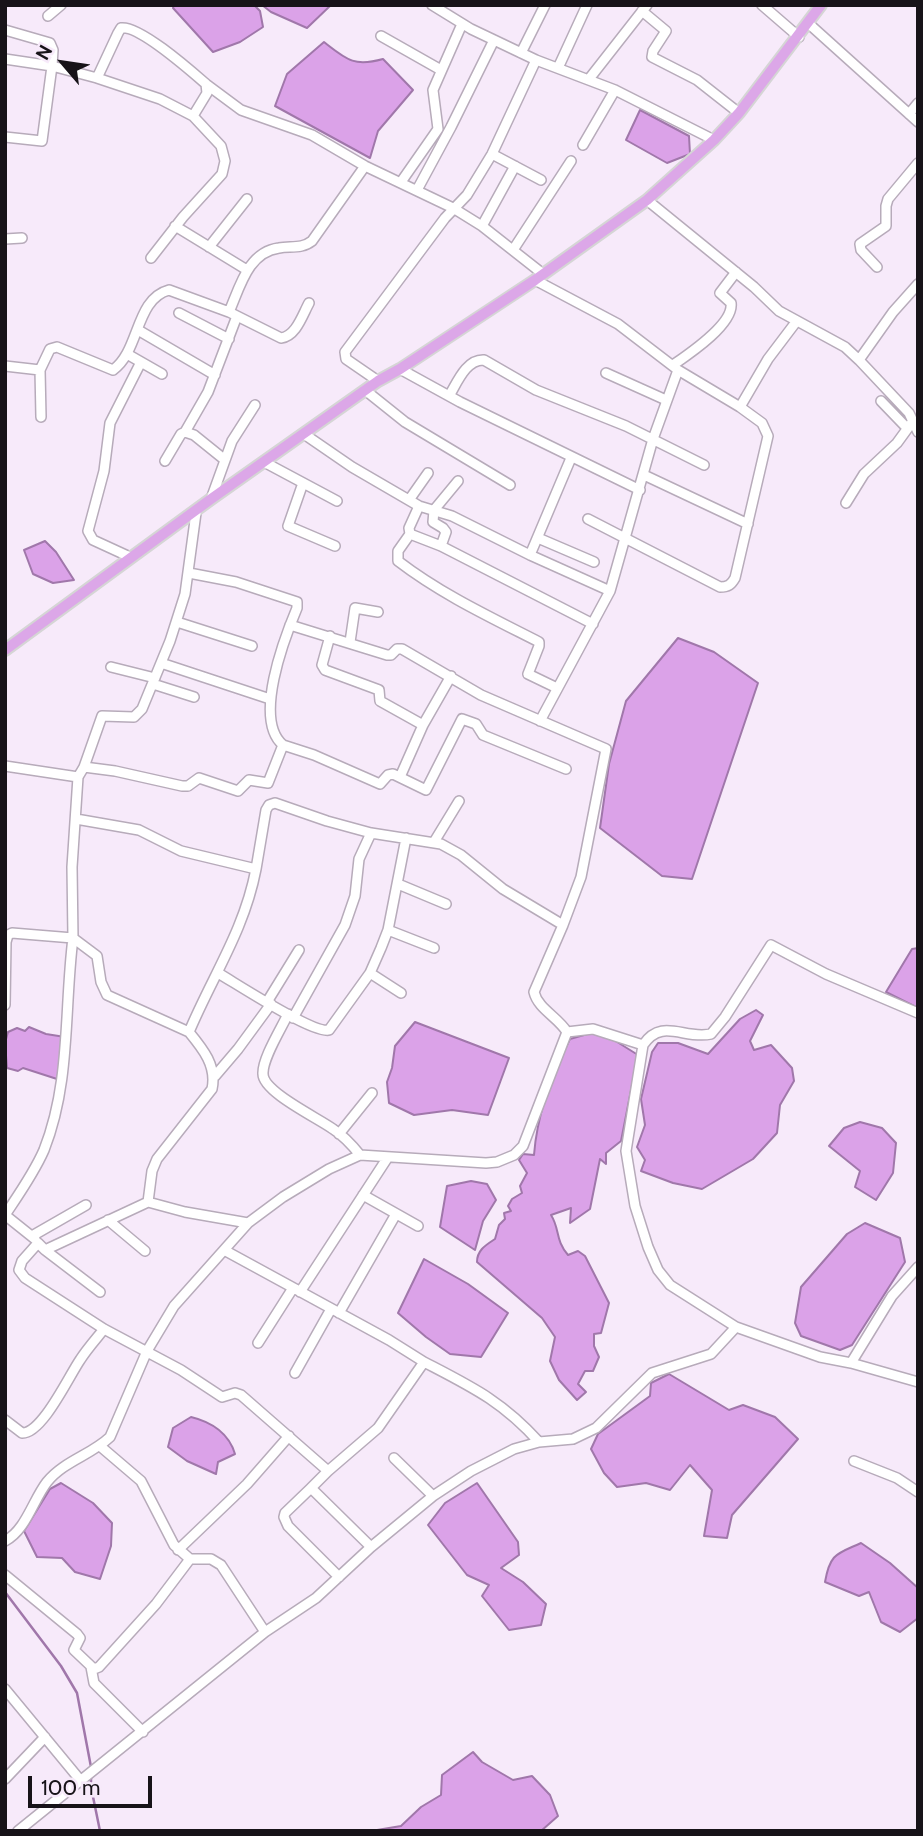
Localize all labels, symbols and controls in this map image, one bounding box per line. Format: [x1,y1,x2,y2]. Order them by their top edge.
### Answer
north arrow [28,28,98,98]
text: N [31,41,58,64]
scale bar [32,1762,156,1806]
text: 100 m [41,1775,100,1800]

